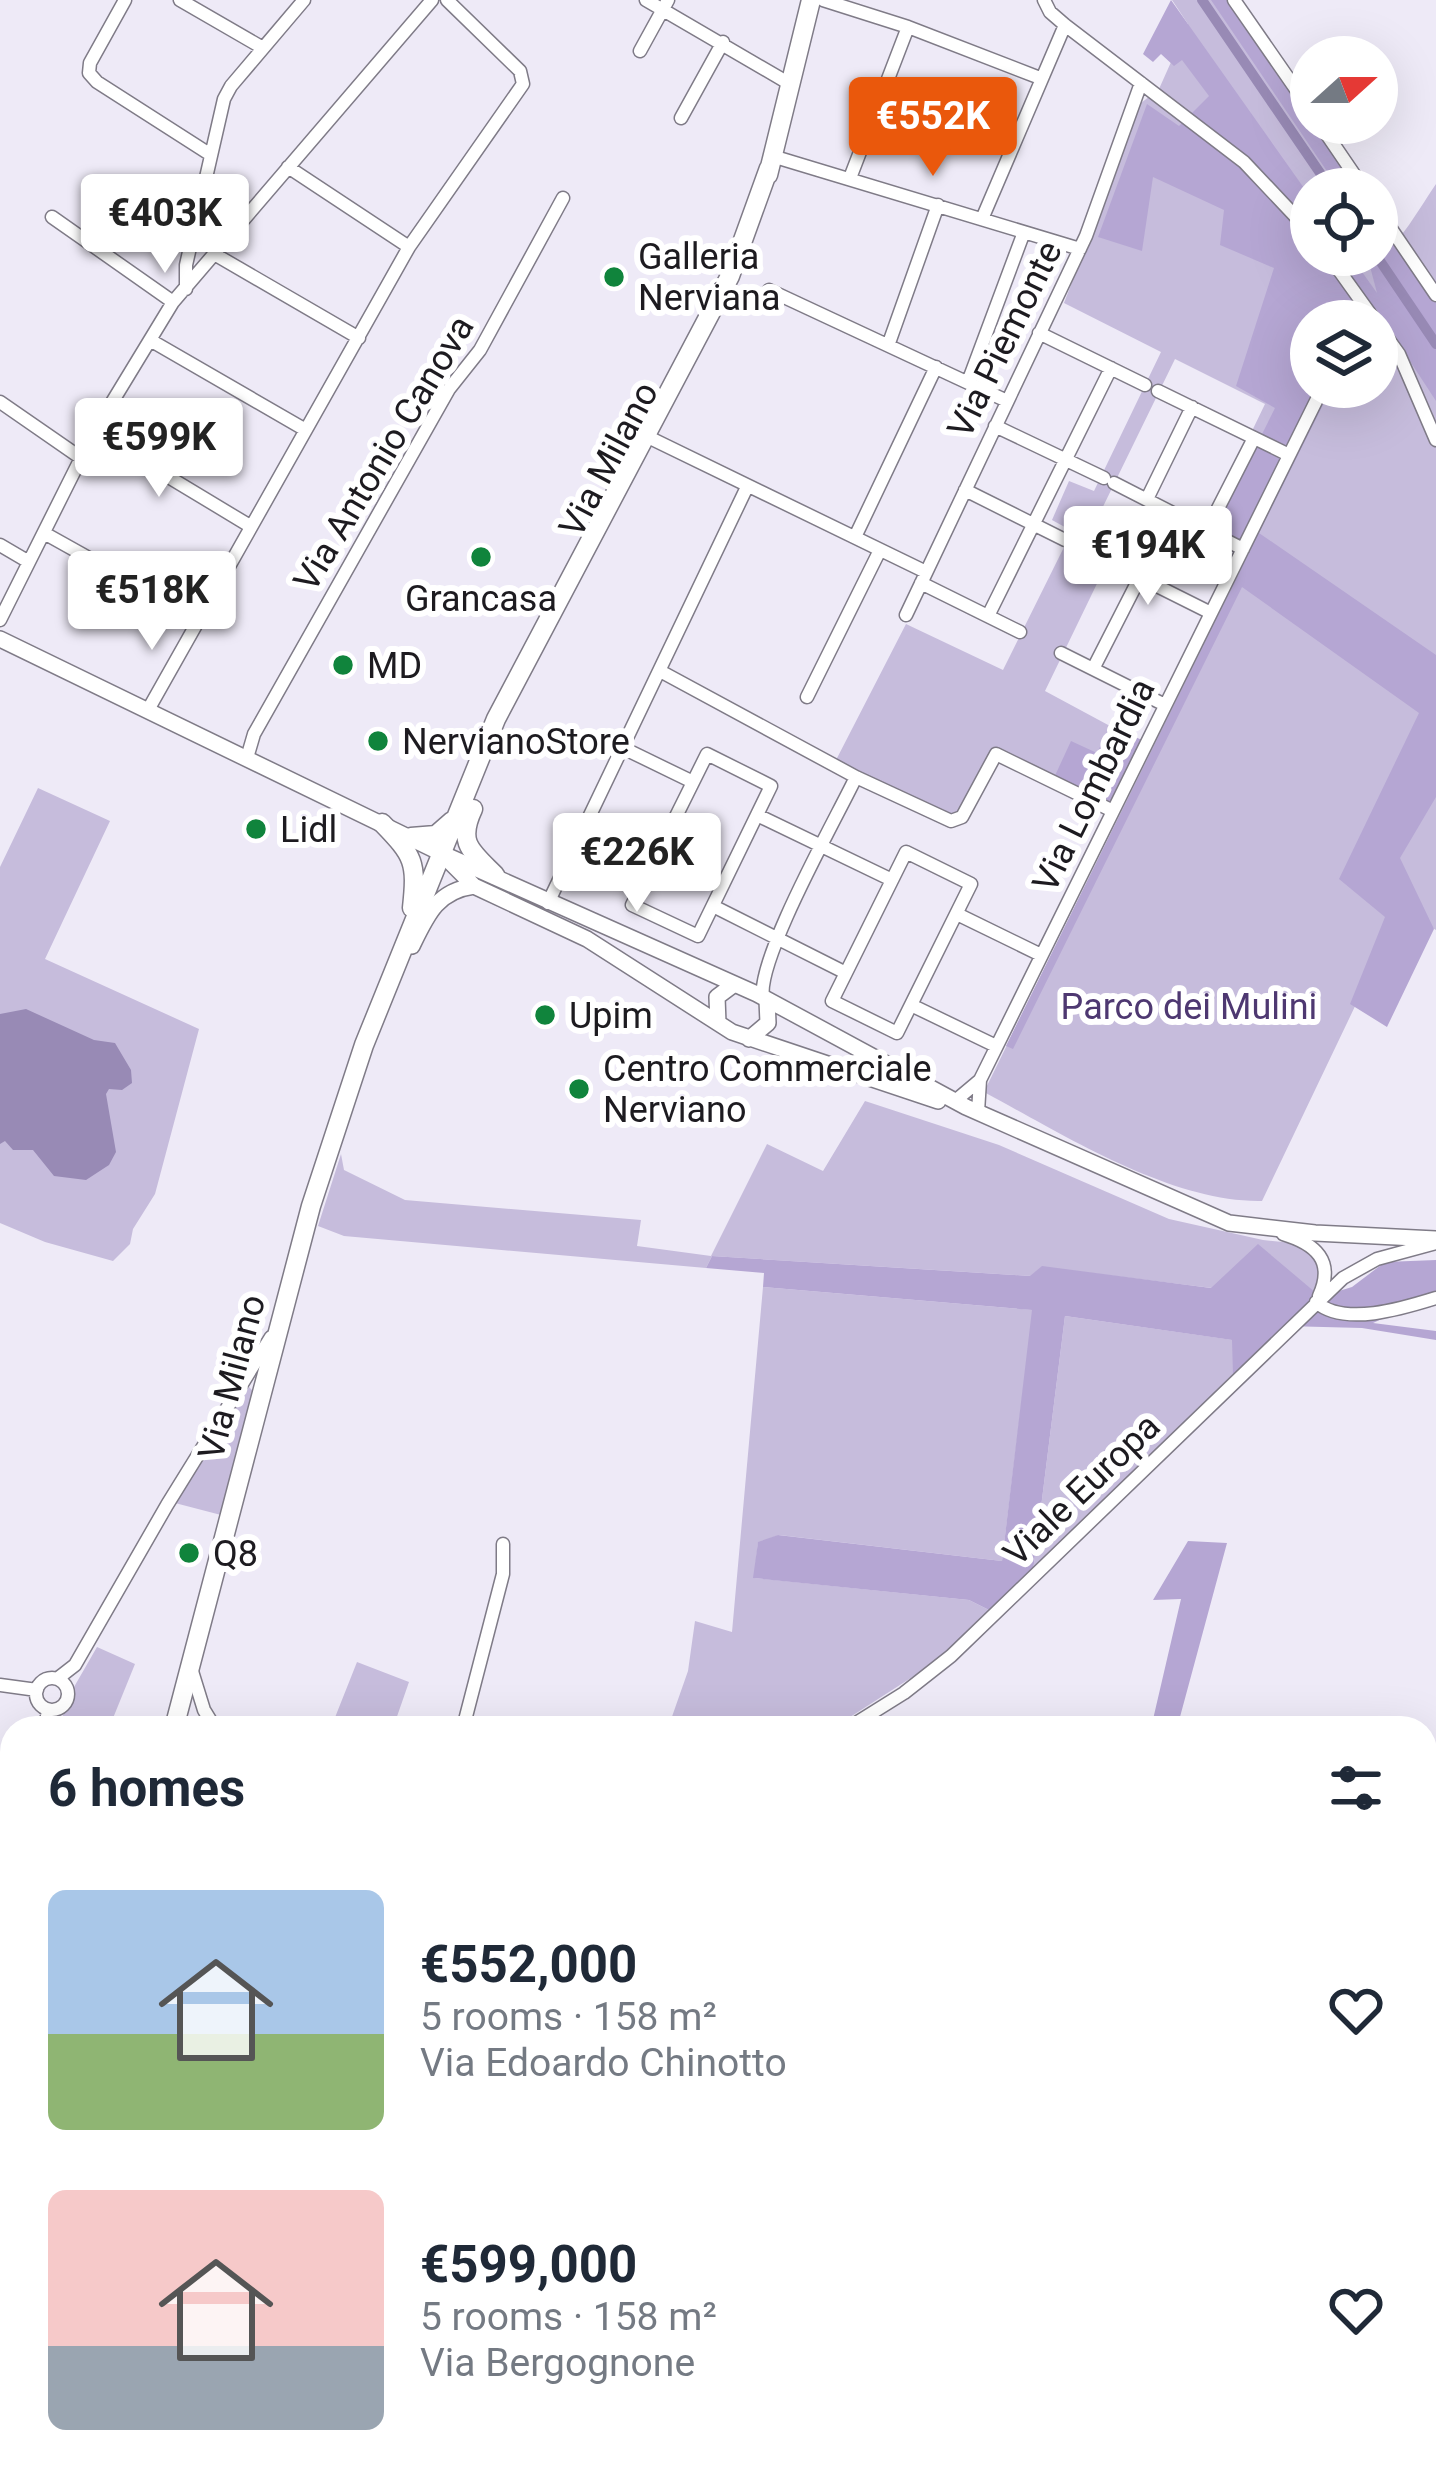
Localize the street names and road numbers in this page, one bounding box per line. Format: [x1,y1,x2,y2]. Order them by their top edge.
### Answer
street label: Via Piemonte [939,234,1071,445]
street label: Via Antonio Canova [285,308,483,599]
street label: Via Milano [551,375,667,544]
street label: Via Lombardia [1024,672,1164,899]
street label: Via Milano [190,1290,274,1464]
street label: Viale Europa [995,1405,1168,1574]

